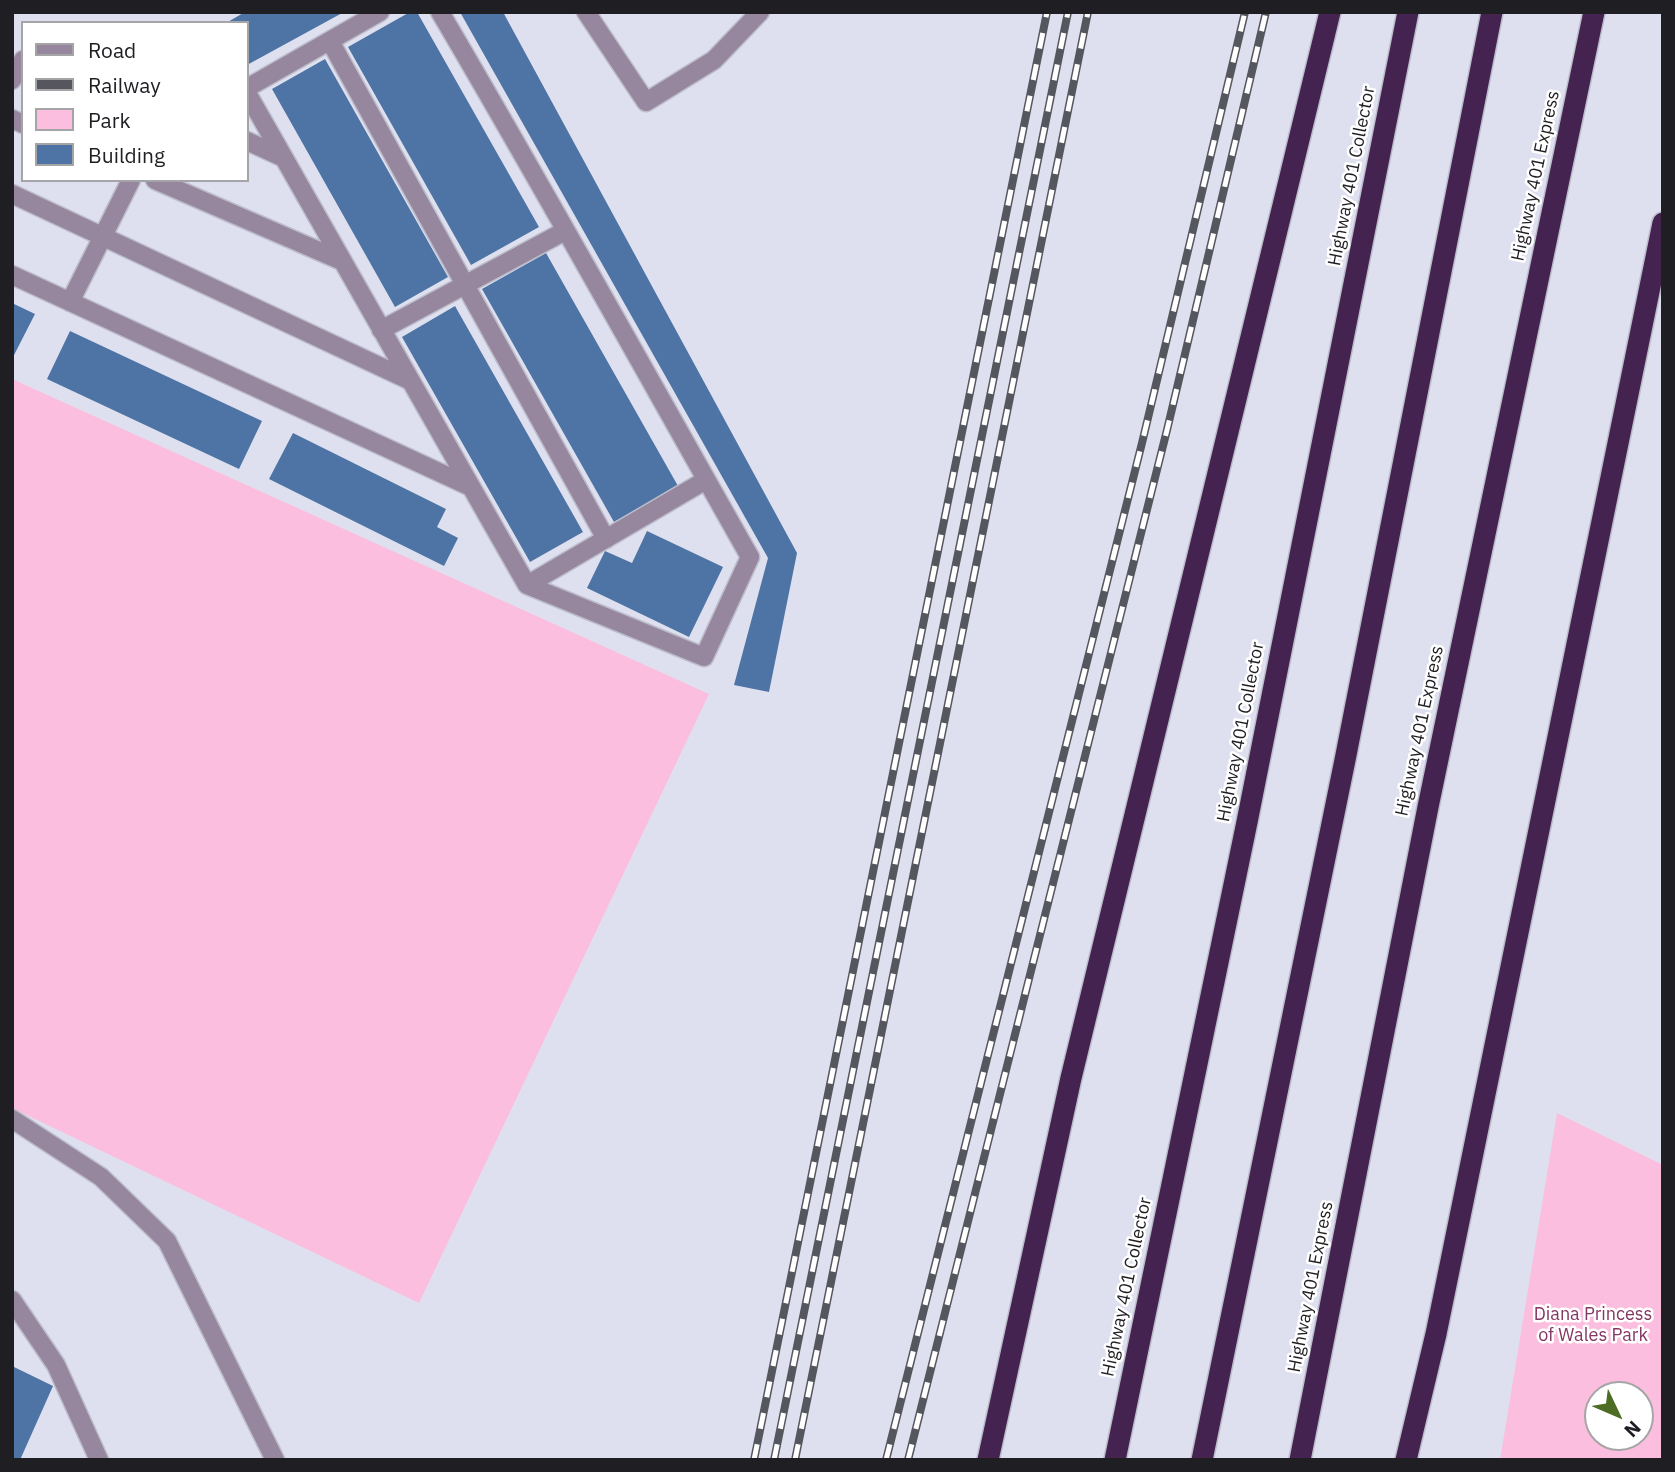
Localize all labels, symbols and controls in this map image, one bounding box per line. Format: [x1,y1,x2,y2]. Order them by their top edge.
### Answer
legend [21,21,248,182]
text: Road [88,36,136,64]
text: Railway [88,71,161,99]
street label: Highway 401 Collector [1324,84,1380,268]
street label: Highway 401 Express [1507,89,1565,263]
text: Park [88,106,131,134]
text: Building [88,141,165,169]
street label: Highway 401 Collector [1213,640,1269,824]
street label: Highway 401 Express [1391,644,1449,818]
street label: Highway 401 Collector [1097,1195,1157,1379]
street label: Highway 401 Express [1284,1200,1338,1374]
park label: Diana Princess of Wales Park [1534,1304,1652,1346]
north arrow [1584,1381,1654,1451]
text: N [1619,1416,1646,1442]

